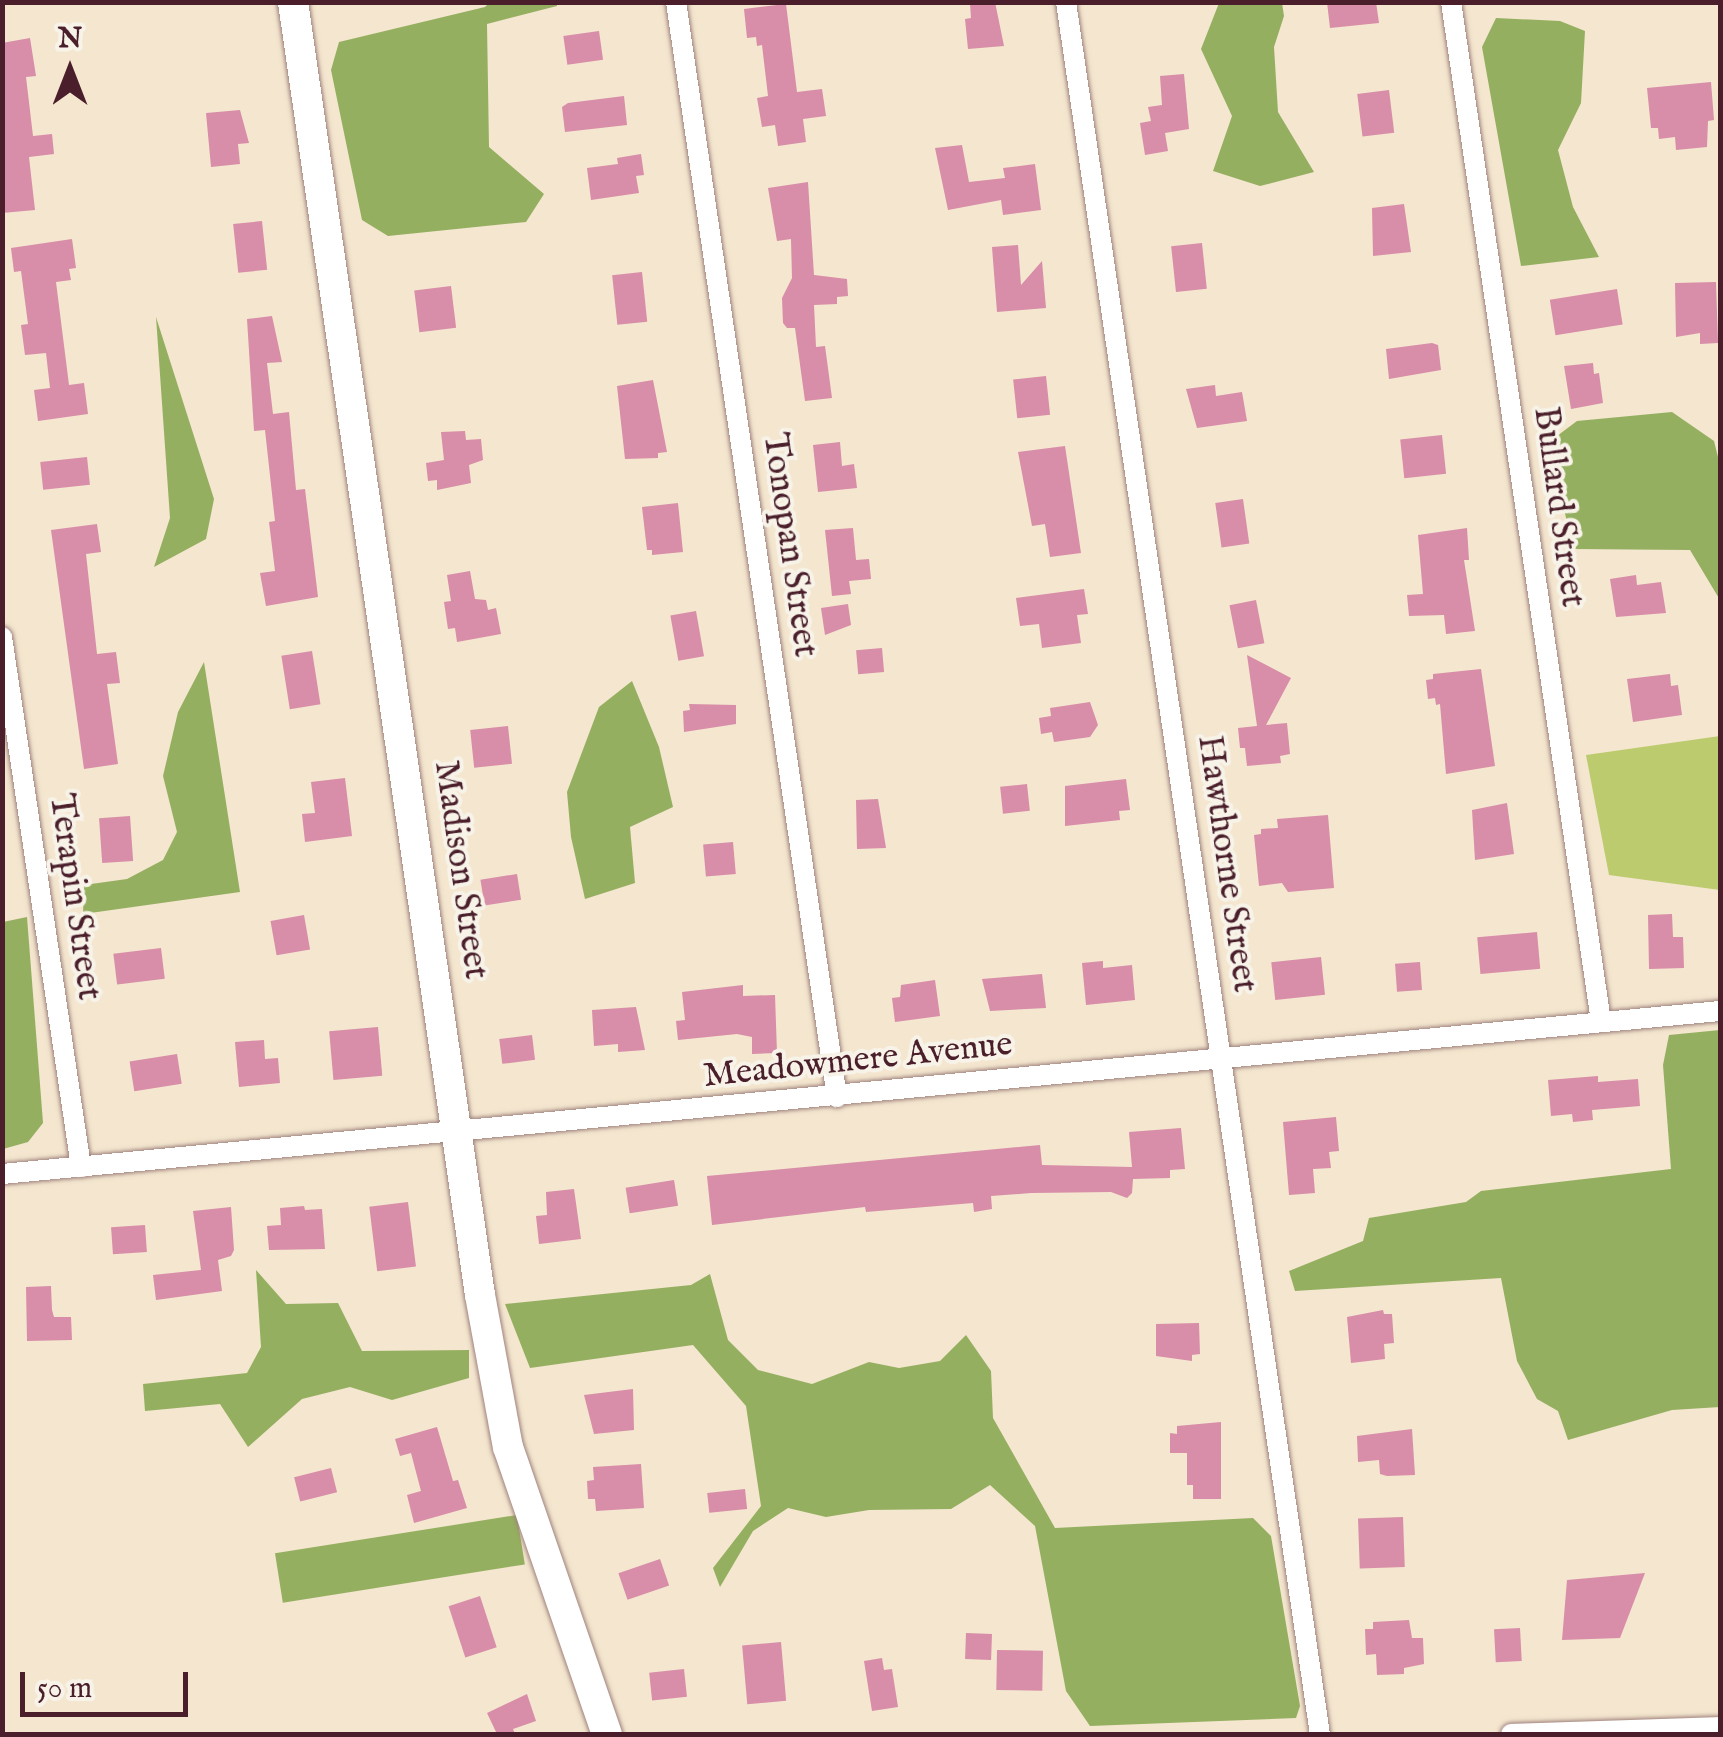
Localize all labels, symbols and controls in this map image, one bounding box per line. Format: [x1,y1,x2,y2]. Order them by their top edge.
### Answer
north arrow [20,20,120,120]
text: N [58,22,82,57]
street label: Bullard Street [1523,404,1593,610]
street label: Tonopan Street [752,430,826,660]
street label: Hawthorne Street [1187,733,1265,995]
street label: Madison Street [424,758,496,982]
street label: Terapin Street [39,791,109,1003]
street label: Meadowmere Avenue [701,1024,1015,1098]
scale bar [25,1652,192,1714]
text: 50 m [37,1670,92,1708]

